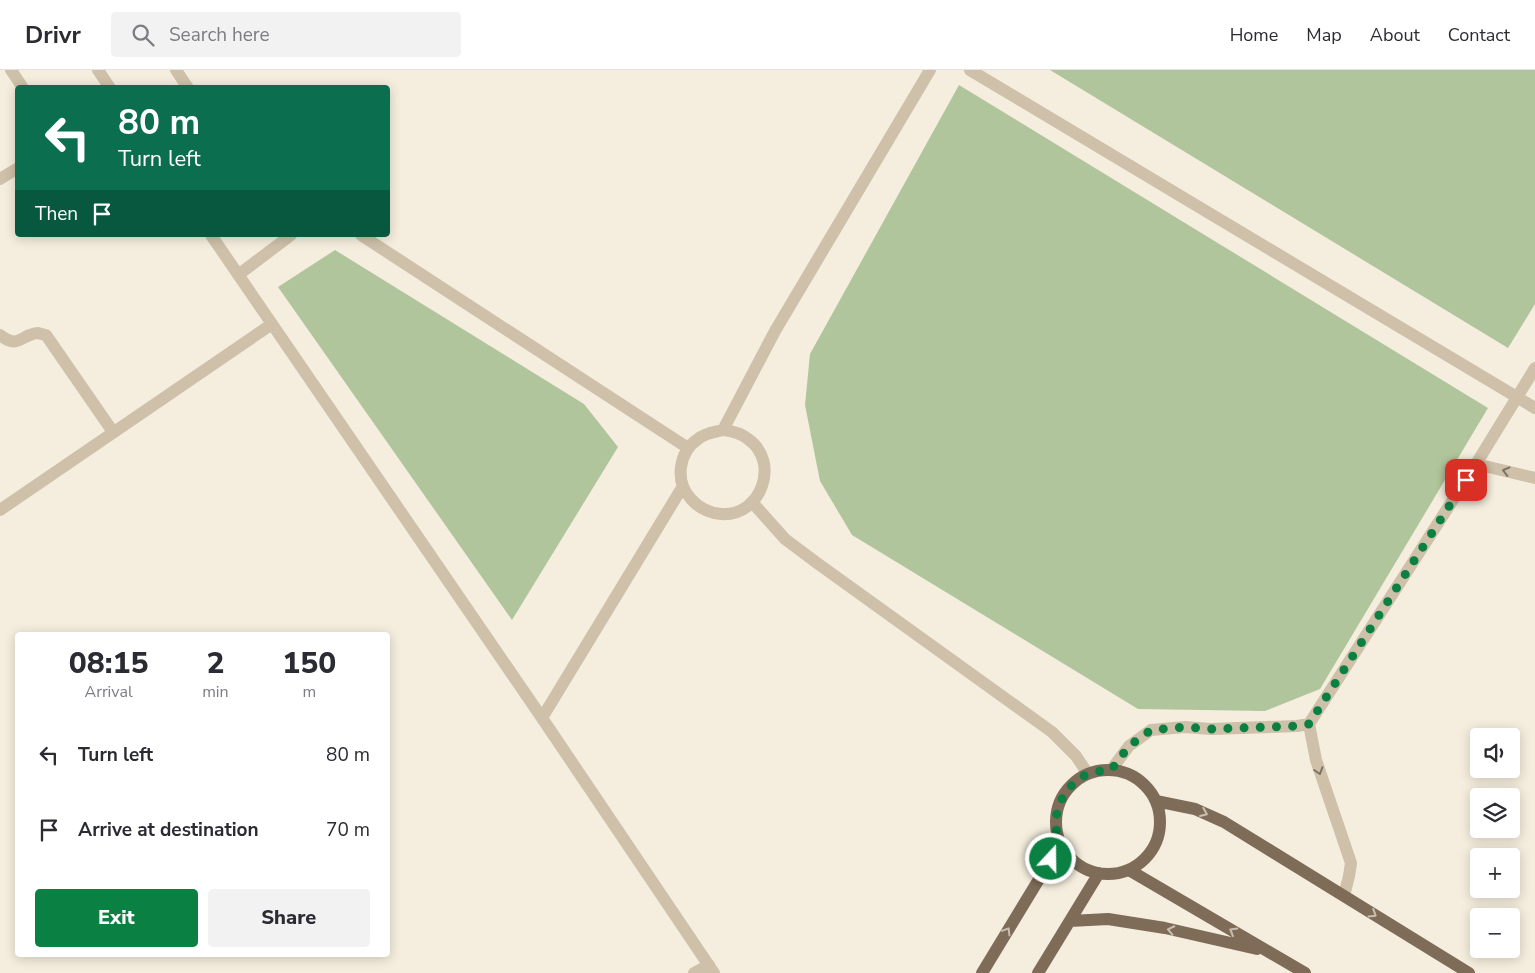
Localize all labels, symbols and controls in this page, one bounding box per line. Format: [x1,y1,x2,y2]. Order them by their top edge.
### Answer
search box [111,12,461,57]
text: Drivr [25,19,81,51]
icon: search [129,21,157,49]
text: Search here [169,22,270,48]
text: Home [1230,23,1278,47]
text: Map [1306,23,1342,47]
text: About [1370,23,1420,47]
text: Contact [1448,23,1510,47]
text: 80 m [118,99,200,146]
icon: left [35,105,100,170]
text: Turn left [118,144,201,174]
icon: arrive [88,200,116,228]
text: Then [35,201,78,227]
pin [1445,459,1487,501]
icon: arrive [1452,466,1480,494]
one-way arrow [1501,466,1510,477]
text: 08:15 [69,643,148,684]
text: 2 [206,643,224,684]
text: 150 [282,643,336,684]
text: Arrival [85,681,133,703]
text: min [202,681,229,703]
text: m [302,681,316,703]
map controls [1470,728,1520,958]
button: sound [1470,728,1520,778]
icon: left [35,741,63,769]
text: Turn left [78,742,153,768]
text: 80 m [326,742,370,768]
one-way arrow [1314,767,1324,775]
button: layers [1470,788,1520,838]
one-way arrow [1199,806,1208,817]
icon: arrive [35,816,63,844]
text: Arrive at destination [78,817,259,843]
text: 70 m [326,817,370,843]
position arrow [1024,832,1076,884]
button: + [1470,848,1520,898]
button: Exit [35,889,198,947]
button: Share [208,889,370,947]
one-way arrow [1367,908,1377,917]
button: − [1470,908,1520,958]
one-way arrow [1166,925,1175,936]
one-way arrow [1229,927,1238,937]
one-way arrow [1000,928,1010,937]

